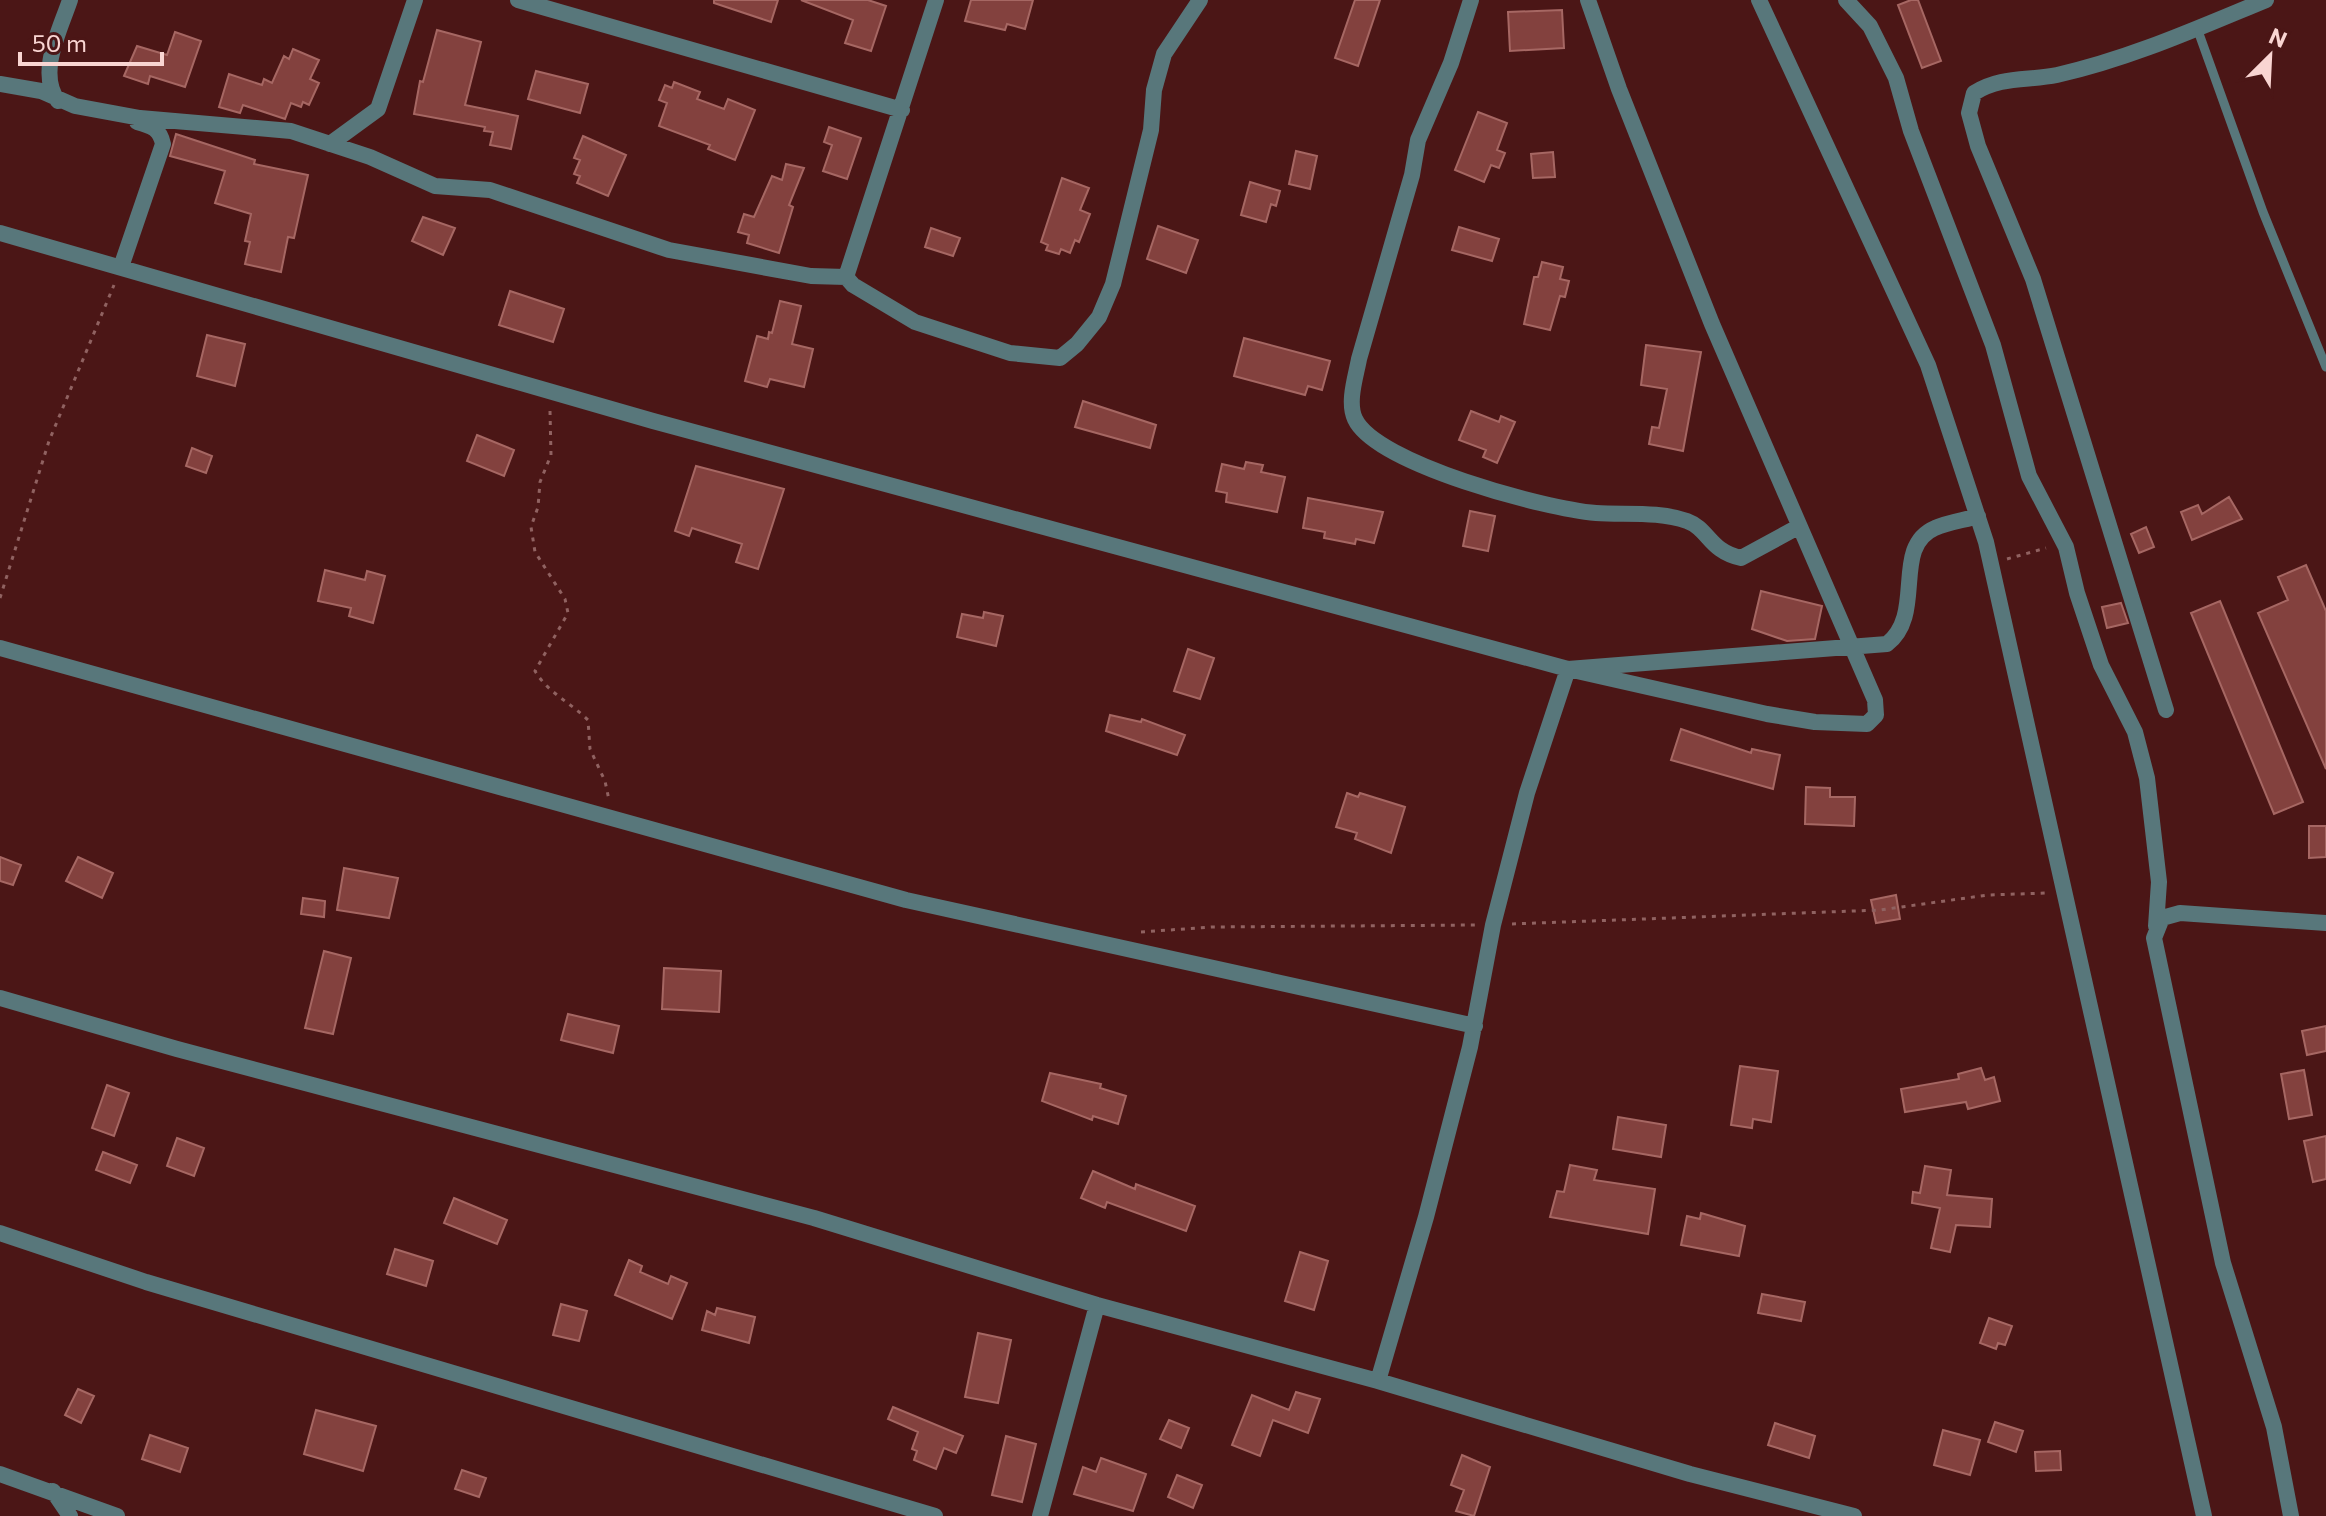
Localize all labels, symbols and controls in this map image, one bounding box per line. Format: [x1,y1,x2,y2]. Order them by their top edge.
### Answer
scale bar [20,16,162,66]
north arrow [2230,16,2310,96]
text: N [2265,22,2291,53]
text: 50 m [32,28,87,57]

